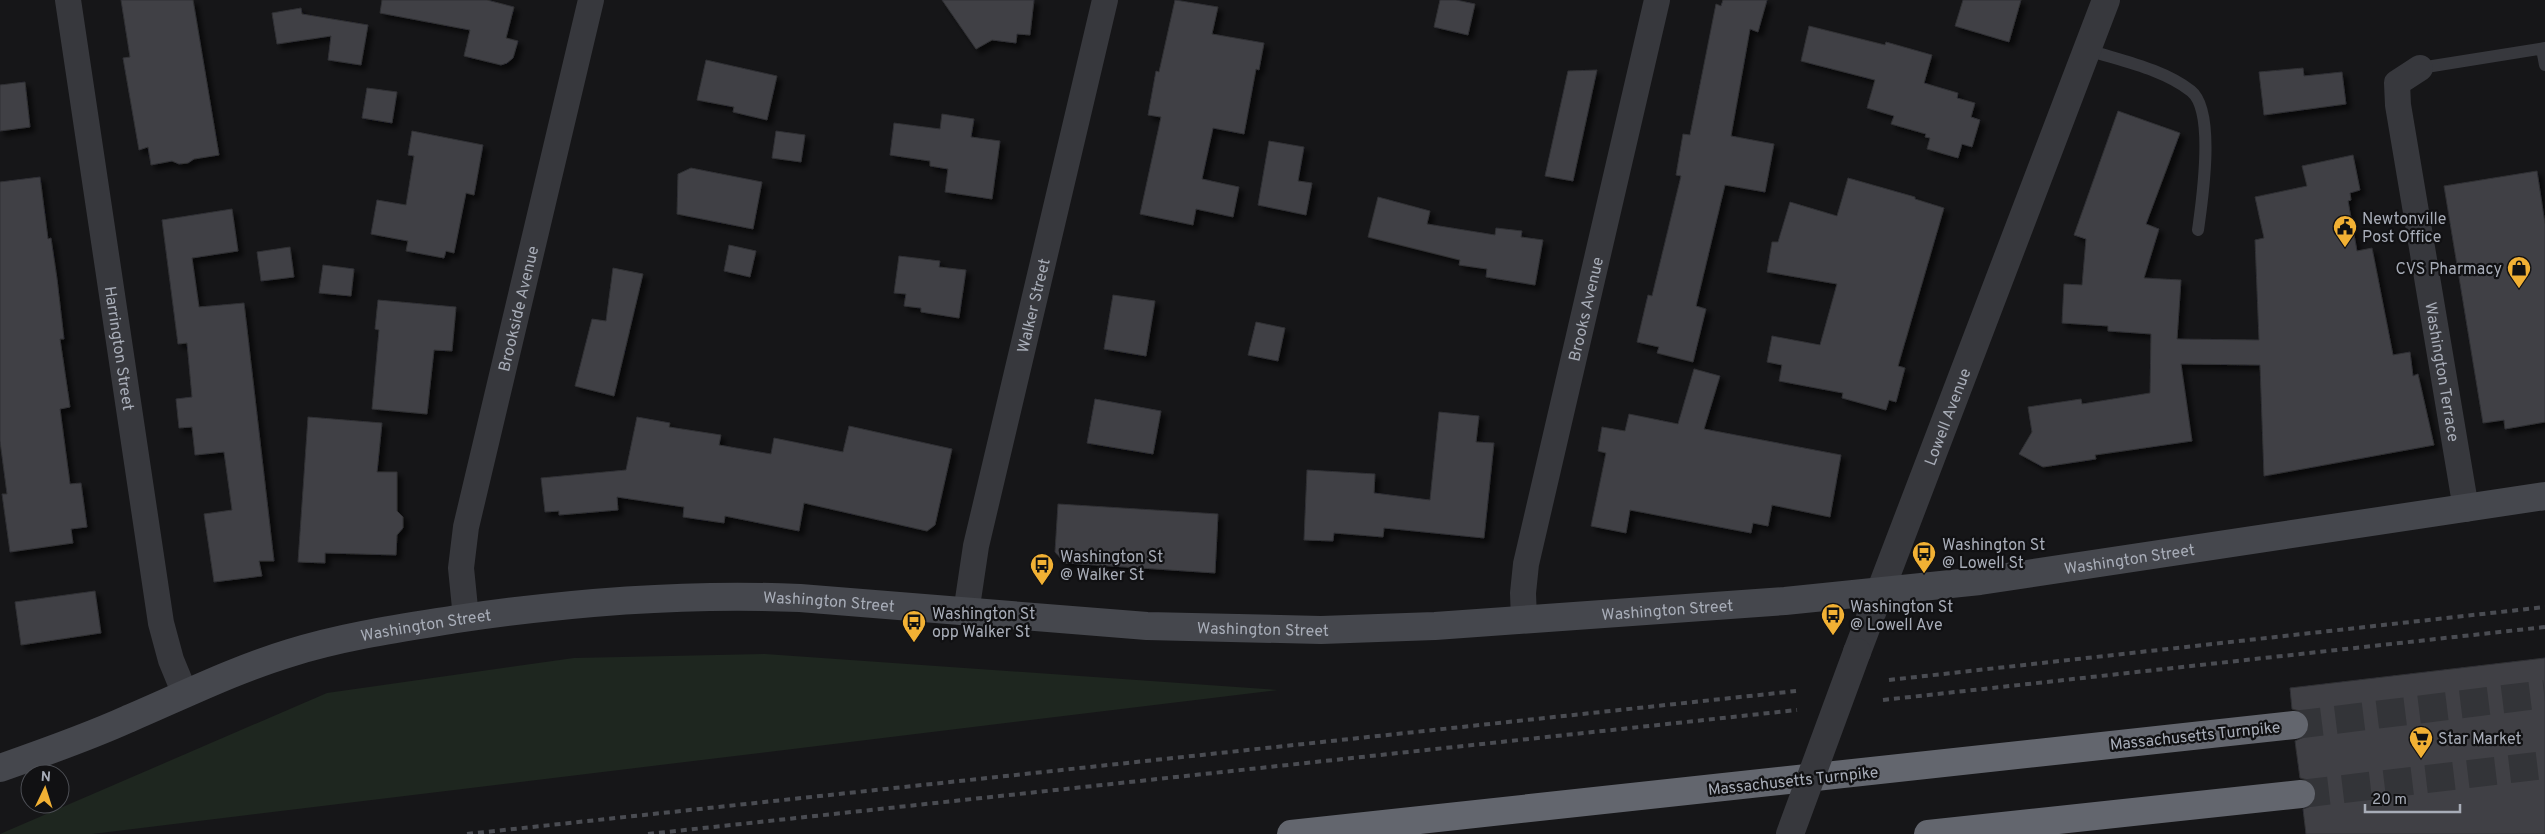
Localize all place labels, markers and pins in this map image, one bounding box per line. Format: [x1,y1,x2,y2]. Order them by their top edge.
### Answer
place label: Newtonville Post Office [2362,210,2446,248]
public building icon: Newtonville Post Office [2332,214,2358,248]
shop icon: CVS Pharmacy [2506,255,2532,289]
place label: CVS Pharmacy [2396,260,2502,280]
place label: Washington St @ Lowell St [1942,536,2045,574]
bus stop icon: Washington St @ Lowell St [1911,540,1937,574]
place label: Washington St @ Walker St [1060,548,1163,586]
bus stop icon: Washington St @ Walker St [1029,552,1055,586]
place label: Washington St @ Lowell Ave [1850,598,1953,636]
bus stop icon: Washington St @ Lowell Ave [1820,602,1846,636]
place label: Washington St opp Walker St [932,605,1035,643]
bus stop icon: Washington St opp Walker St [901,609,927,643]
supermarket icon: Star Market [2408,725,2434,759]
place label: Star Market [2438,730,2522,750]

